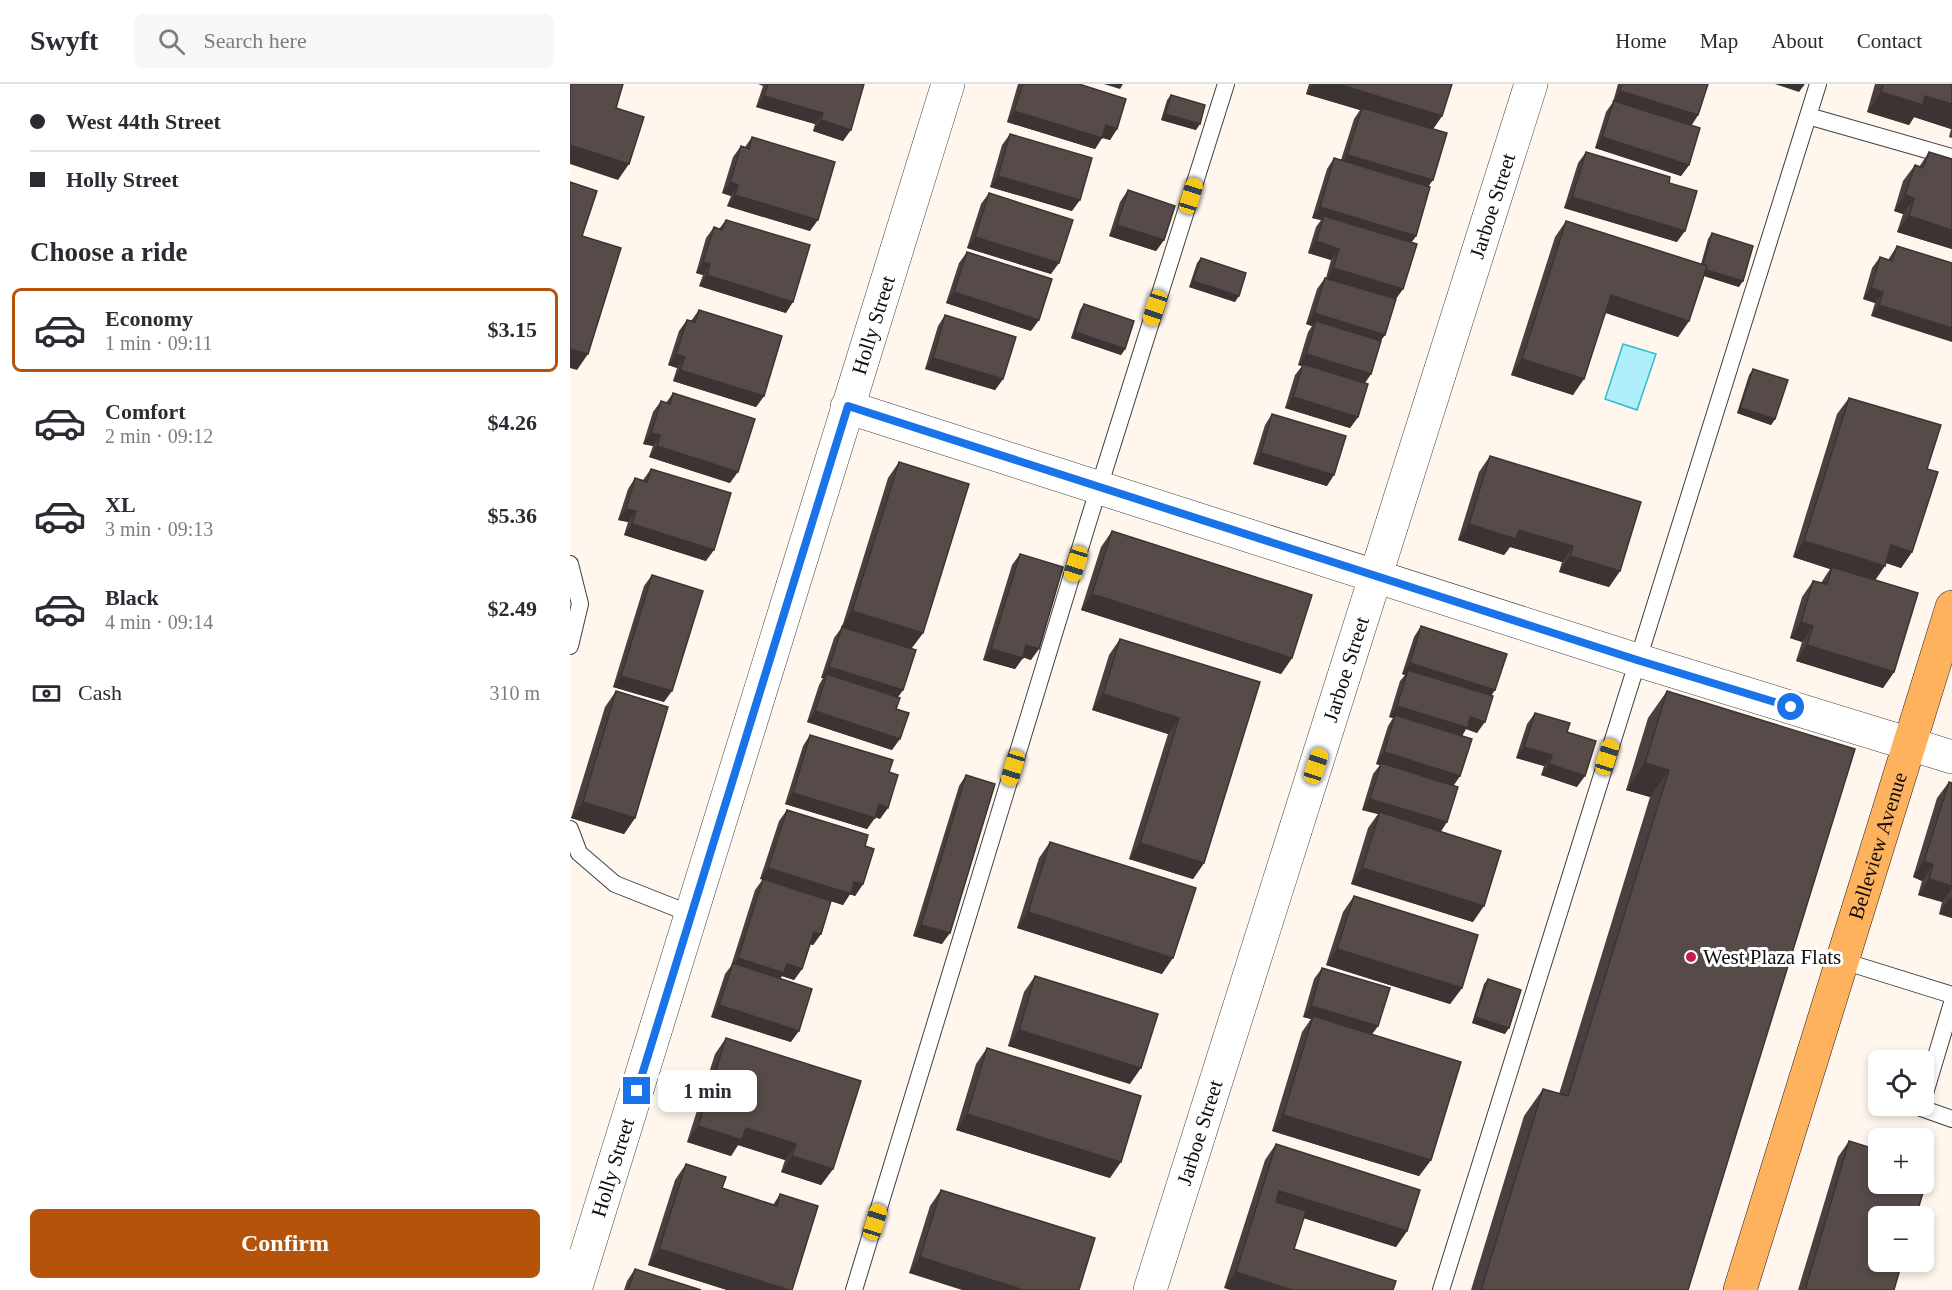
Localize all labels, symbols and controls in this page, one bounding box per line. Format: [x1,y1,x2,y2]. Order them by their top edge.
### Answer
search box [134,14,554,68]
text: Swyft [30,25,98,56]
icon: search [155,25,188,58]
text: Search here [203,28,307,53]
text: Home [1615,29,1667,53]
text: Map [1700,29,1738,53]
text: About [1771,29,1824,53]
text: Contact [1857,29,1922,53]
text: West 44th Street [66,109,221,134]
street label: Jarboe Street [1465,150,1520,261]
text: Holly Street [66,167,179,192]
car [1177,176,1205,216]
text: Choose a ride [30,237,188,267]
street label: Holly Street [847,273,900,377]
car [1141,288,1169,328]
icon: car [33,303,87,357]
text: Economy [105,306,193,331]
text: $3.15 [488,317,537,342]
text: 1 min · 09:11 [105,332,213,354]
icon: car [33,396,87,450]
text: Comfort [105,399,186,424]
text: $4.26 [488,410,537,435]
text: 2 min · 09:12 [105,425,213,447]
icon: car [33,489,87,543]
text: XL [105,492,136,517]
text: $5.36 [488,503,537,528]
text: 3 min · 09:13 [105,518,213,540]
car [1062,544,1090,584]
icon: car [33,582,87,636]
text: Black [105,585,159,610]
text: $2.49 [488,596,537,621]
text: 4 min · 09:14 [105,611,213,633]
street label: Jarboe Street [1318,613,1374,725]
icon: cash [30,677,63,710]
text: Cash [78,680,122,705]
text: 310 m [489,682,540,704]
route start [1777,693,1804,720]
car [1593,737,1621,777]
car [1302,746,1330,786]
car [999,748,1027,788]
street label: Belleview Avenue [1844,769,1912,923]
place label: West Plaza Flats [1703,945,1841,969]
marker: West Plaza Flats [1684,950,1698,964]
map controls [1868,1050,1934,1272]
button: locate [1868,1050,1934,1116]
callout: 1 min [658,1070,757,1112]
route end [623,1077,650,1104]
street label: Jarboe Street [1172,1077,1228,1188]
text: 1 min [683,1080,732,1102]
street label: Holly Street [586,1115,639,1220]
button: + [1868,1128,1934,1194]
car [861,1202,889,1242]
button: − [1868,1206,1934,1272]
button: Confirm [30,1209,540,1278]

